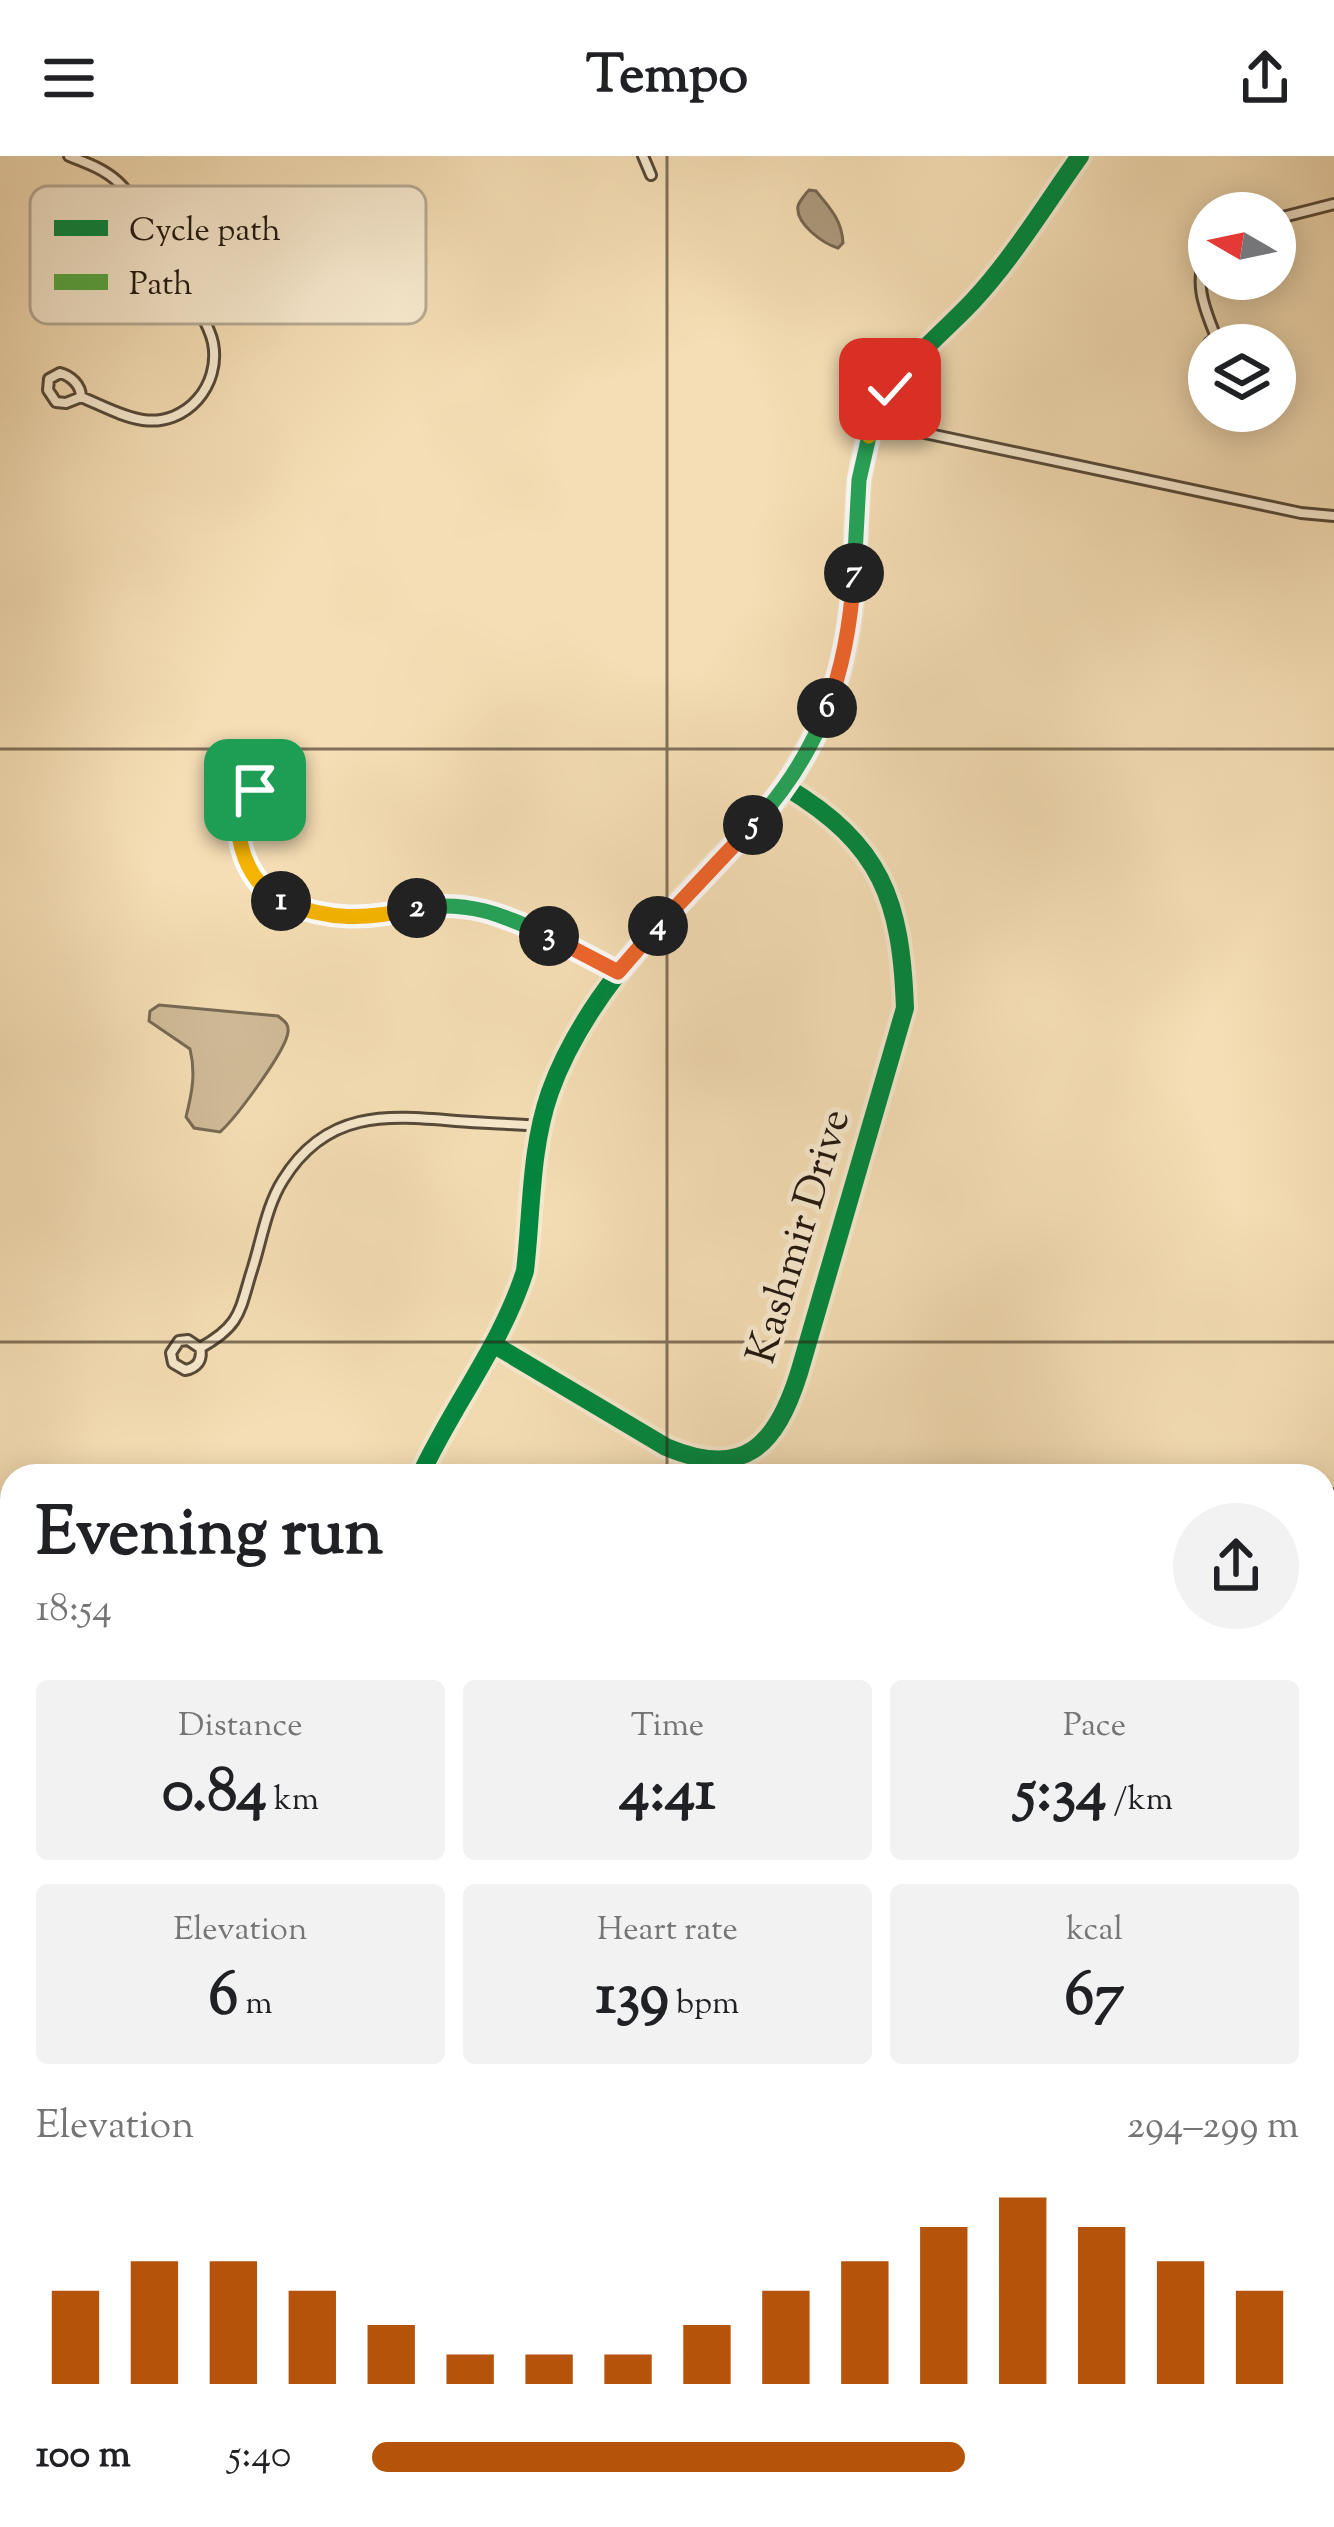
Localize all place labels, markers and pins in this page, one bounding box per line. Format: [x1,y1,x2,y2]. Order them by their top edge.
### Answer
pin [839,338,941,440]
pin: 7 [824,543,884,603]
pin: 6 [797,678,857,738]
pin [204,739,306,841]
pin: 5 [723,795,783,855]
pin: 1 [251,871,311,931]
pin: 2 [387,878,447,938]
pin: 4 [628,896,688,956]
pin: 3 [519,906,579,966]

